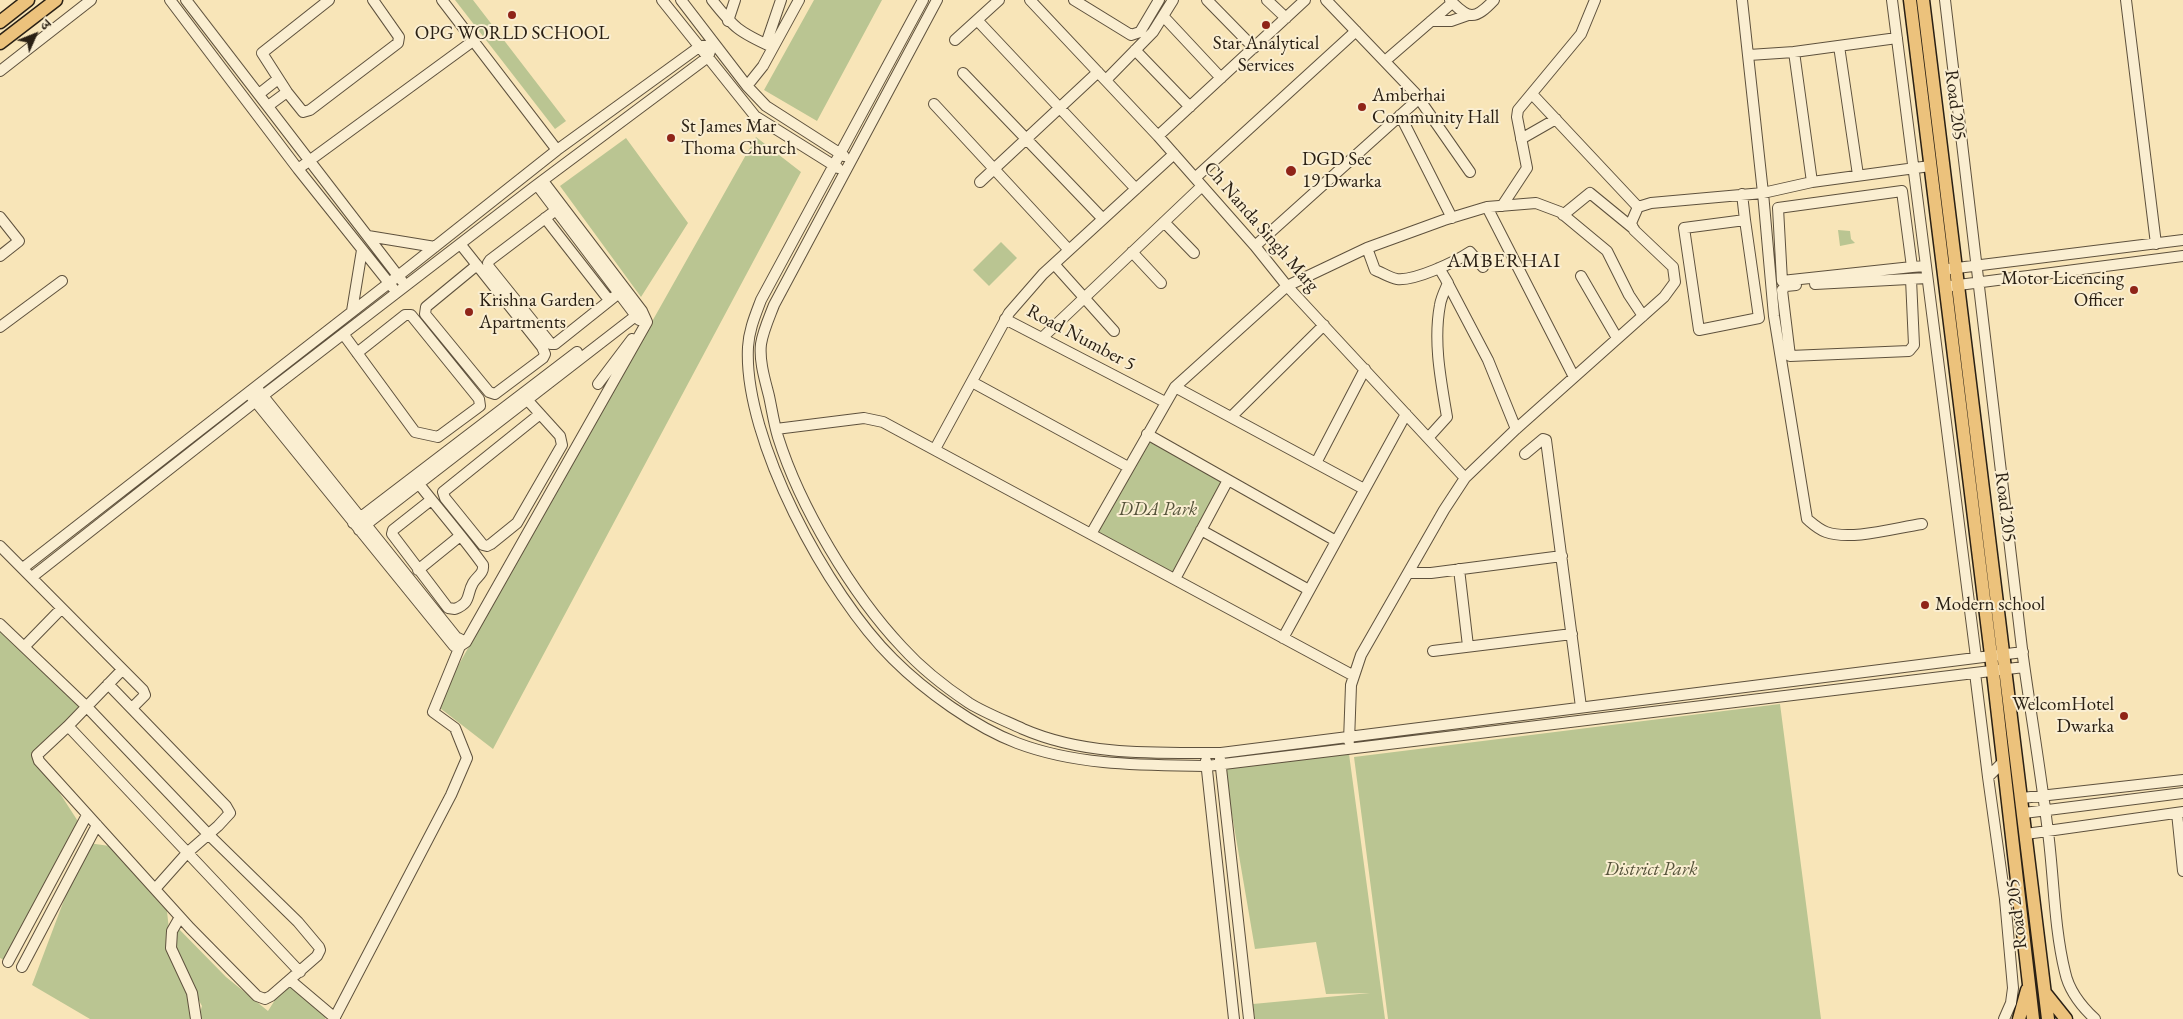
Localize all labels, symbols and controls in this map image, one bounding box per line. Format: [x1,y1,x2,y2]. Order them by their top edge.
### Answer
marker: OPG WORLD SCHOOL [506,9,518,21]
north arrow [10,10,60,60]
text: उ [37,16,55,33]
marker: Star Analytical Services [1260,19,1272,31]
place label: OPG WORLD SCHOOL [415,23,609,45]
place label: Star Analytical Services [1213,33,1319,77]
street label: Road 205 [1939,68,1971,142]
place label: Amberhai Community Hall [1372,85,1499,129]
marker: Amberhai Community Hall [1356,101,1368,113]
place label: St James Mar Thoma Church [681,116,796,160]
marker: St James Mar Thoma Church [665,132,677,144]
place label: DGD Sec 19 Dwarka [1302,149,1382,193]
street label: Ch Nanda Singh Marg [1198,157,1324,297]
marker: DGD Sec 19 Dwarka [1284,164,1298,178]
district label: AMBERHAI [1446,250,1562,274]
place label: Motor Licencing Officer [2001,268,2124,312]
marker: Motor Licencing Officer [2128,284,2140,296]
place label: Krishna Garden Apartments [479,290,595,334]
street label: Road Number 5 [1023,300,1139,376]
marker: Krishna Garden Apartments [463,306,475,318]
street label: Road 205 [1989,470,2021,544]
park label: DDA Park [1118,499,1198,521]
place label: Modern school [1935,594,2045,616]
marker: Modern school [1919,599,1931,611]
place label: WelcomHotel Dwarka [2012,694,2114,738]
marker: WelcomHotel Dwarka [2118,710,2130,722]
park label: District Park [1604,859,1698,881]
street label: Road 205 [2001,877,2033,951]

